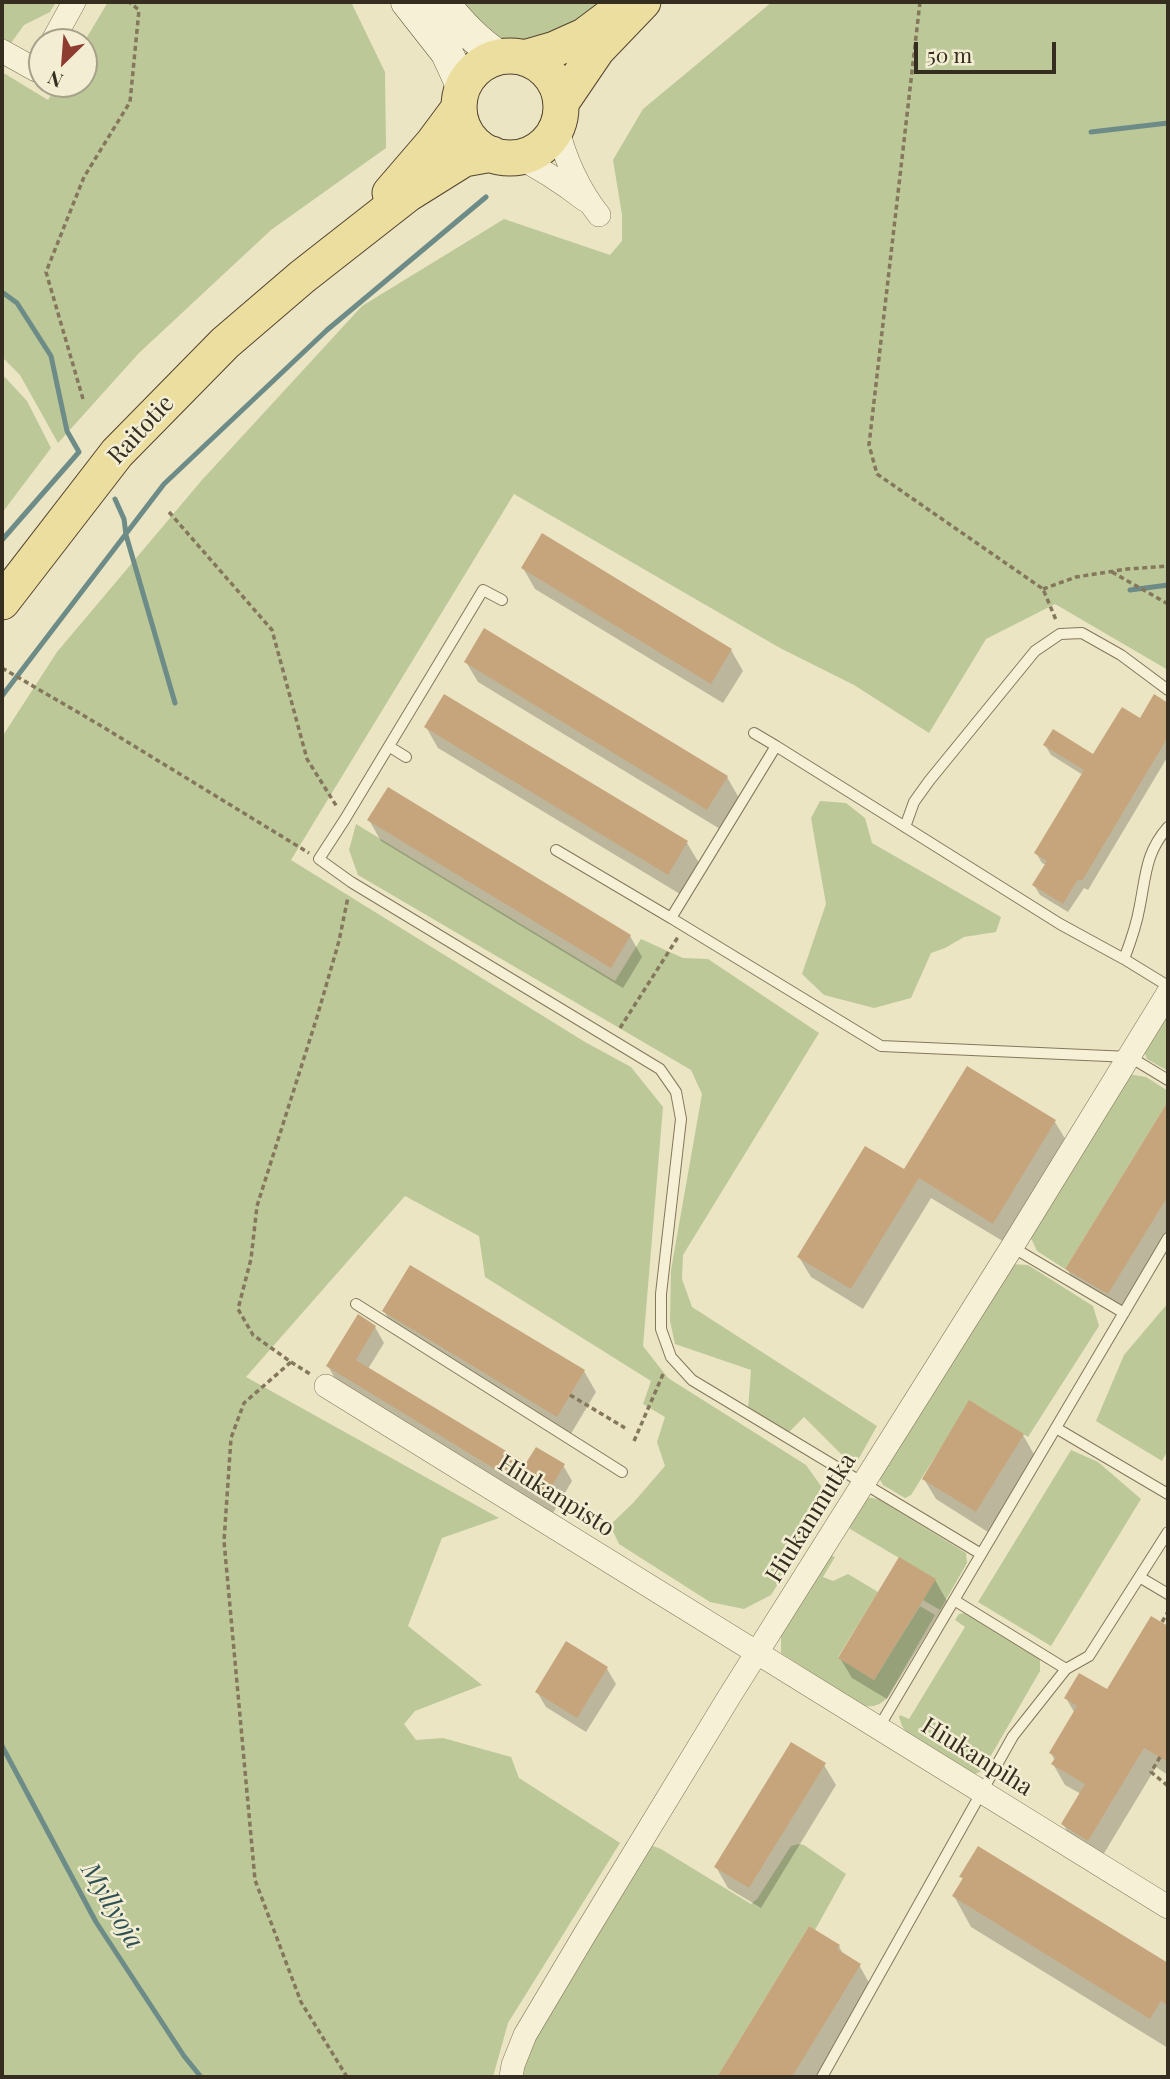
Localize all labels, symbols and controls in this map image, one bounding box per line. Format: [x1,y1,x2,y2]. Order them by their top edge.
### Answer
north arrow [28,28,98,98]
scale bar [918,28,1060,72]
text: 50 m [927,40,972,68]
text: N [43,66,67,95]
street label: Raitotie [102,390,180,470]
street label: Hiukanmutka [760,1448,862,1588]
street label: Hiukanpisto [493,1449,619,1543]
street label: Hiukanpiha [916,1712,1038,1802]
water label: Myllyoja [74,1857,150,1955]

